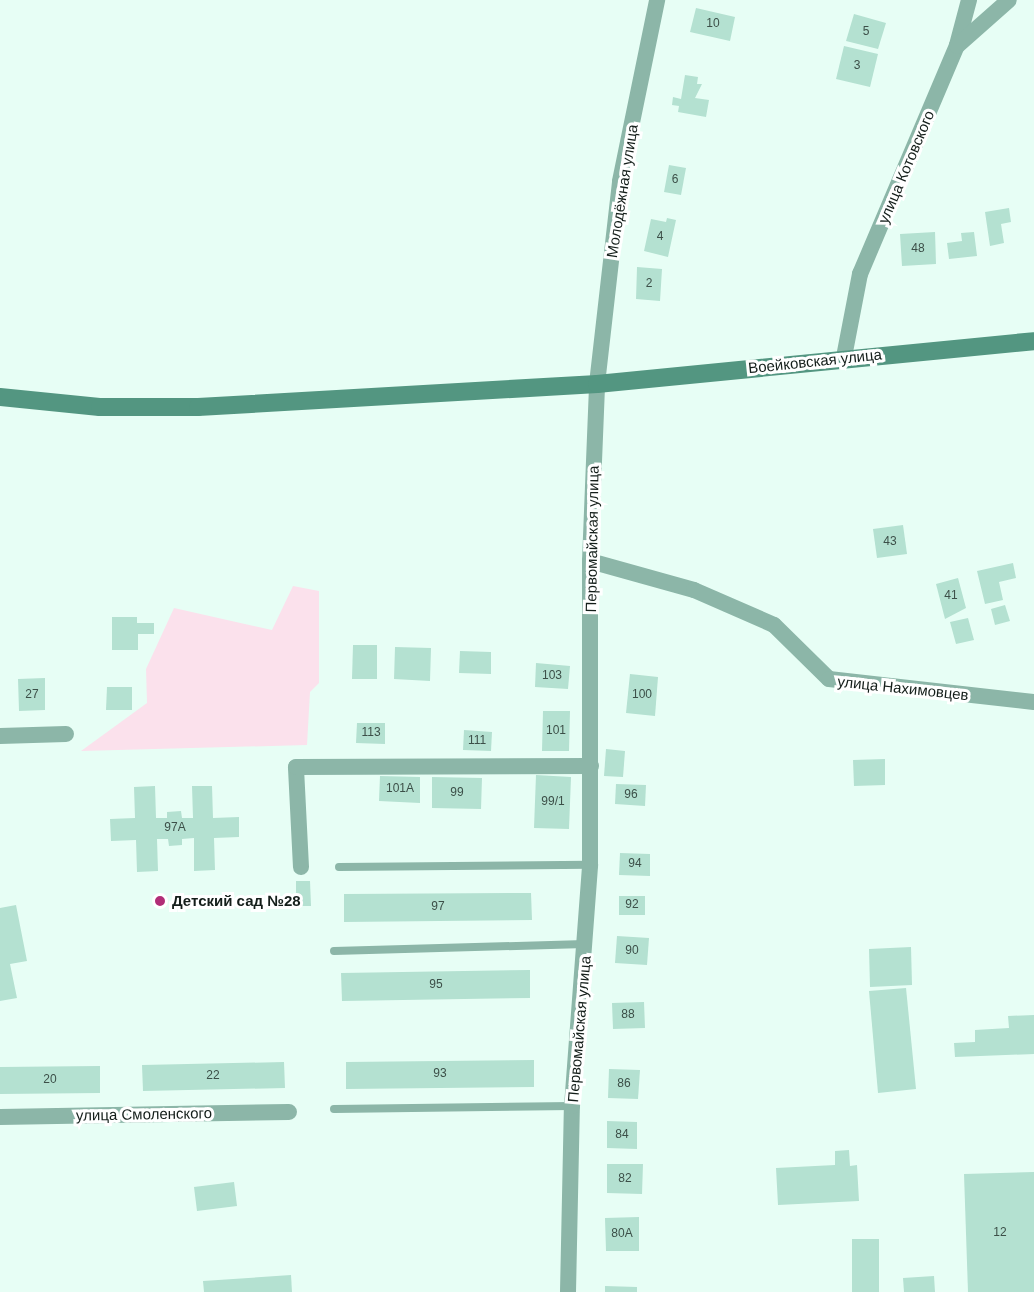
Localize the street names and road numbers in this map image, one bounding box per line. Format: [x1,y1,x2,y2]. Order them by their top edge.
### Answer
street label: улица Котовского [874,108,938,226]
street label: Молодёжная улица [603,123,641,259]
street label: Воейковская улица [747,345,883,377]
street label: Первомайская улица [582,465,602,613]
street label: улица Нахимовцев [837,672,969,704]
street label: Первомайская улица [564,955,594,1103]
street label: улица Смоленского [76,1104,212,1124]

